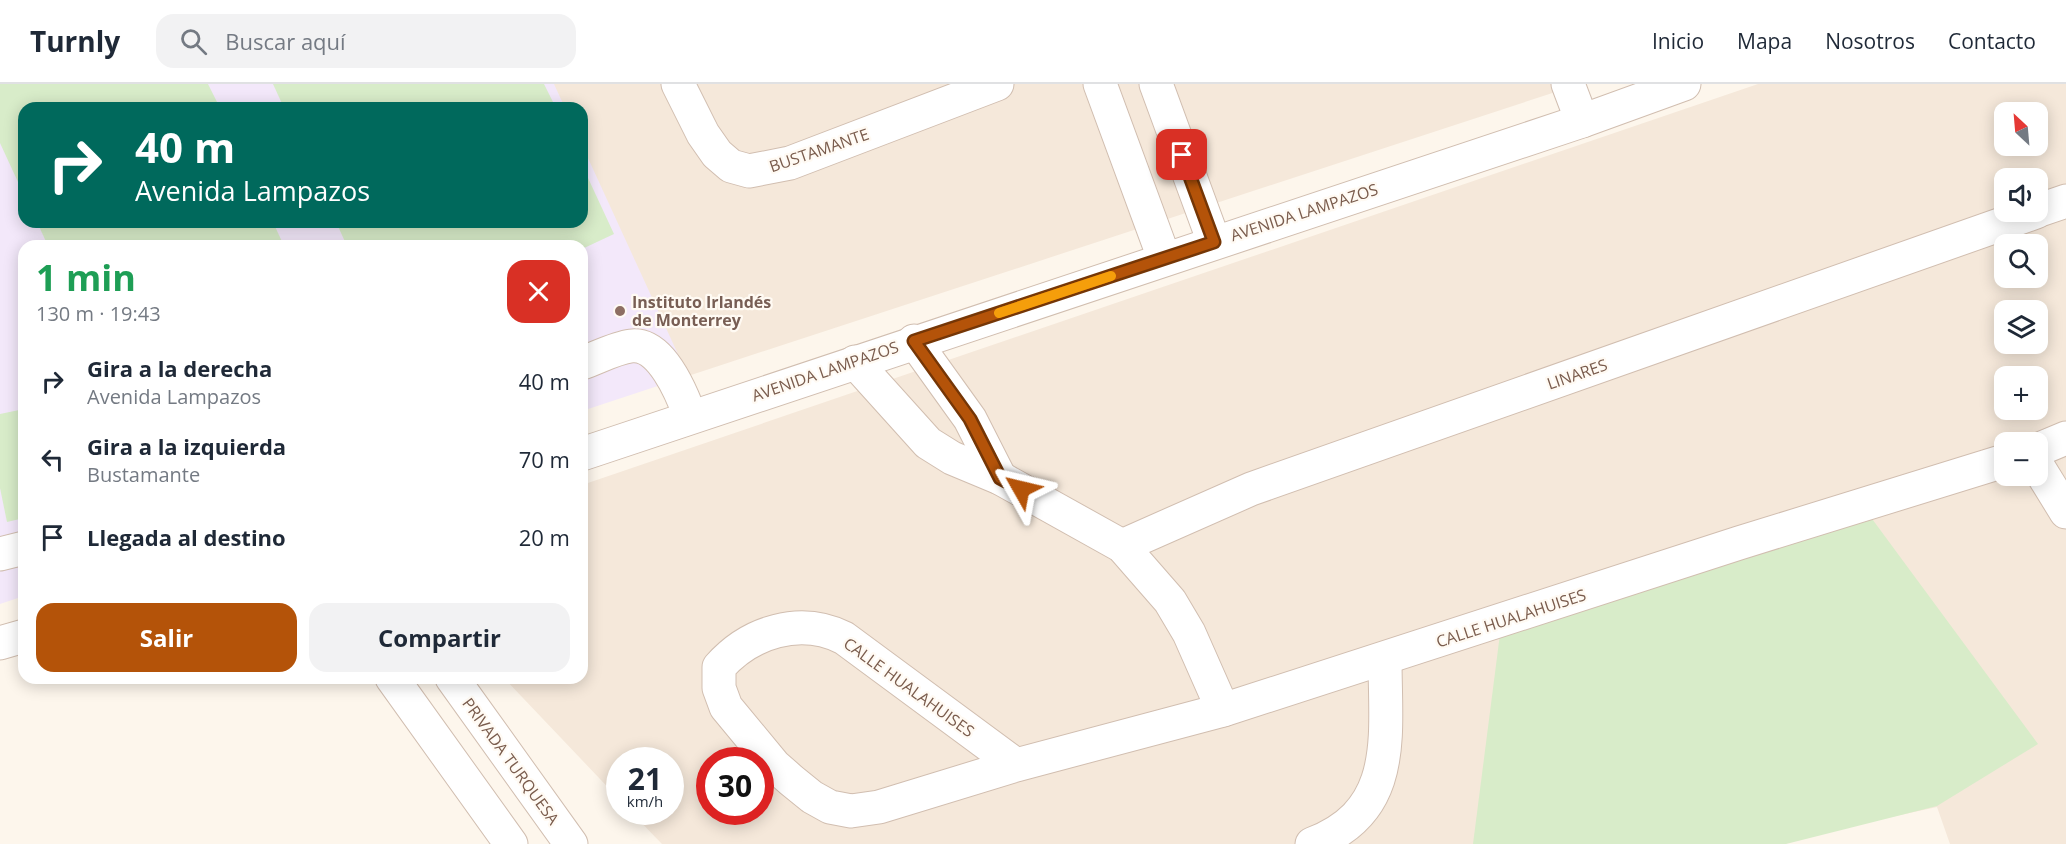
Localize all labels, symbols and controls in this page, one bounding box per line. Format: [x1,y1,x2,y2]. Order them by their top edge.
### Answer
search box [156,14,576,68]
text: Turnly [30,22,120,60]
icon: search [177,25,210,58]
text: Buscar aquí [225,26,346,56]
text: Inicio [1652,27,1704,55]
text: Mapa [1737,27,1792,55]
text: Nosotros [1825,27,1915,55]
text: Contacto [1948,27,2036,55]
north arrow [1994,102,2048,156]
map controls [1994,102,2048,486]
text: 40 m [135,118,235,175]
street label: BUSTAMANTE [766,123,872,177]
icon: right [36,126,114,204]
pin [1156,129,1207,180]
icon: arrive [1165,138,1198,171]
button: sound [1994,168,2048,222]
text: Avenida Lampazos [135,172,370,209]
street label: AVENIDA LAMPAZOS [1227,178,1381,246]
button: search [1994,234,2048,288]
text: 1 min [36,253,136,302]
button: close [507,260,570,323]
place label: Instituto Irlandés de Monterrey [632,291,771,331]
text: 130 m · 19:43 [36,300,161,327]
button: layers [1994,300,2048,354]
marker: Instituto Irlandés de Monterrey [613,304,627,318]
street label: AVENIDA LAMPAZOS [749,335,902,406]
text: Gira a la derecha [87,353,272,383]
street label: LINARES [1544,353,1610,395]
icon: right [36,365,69,398]
text: 40 m [519,366,570,396]
button: + [1994,366,2048,420]
text: Avenida Lampazos [87,383,261,410]
text: Gira a la izquierda [87,431,286,461]
button: − [1994,432,2048,486]
icon: left [36,443,69,476]
text: 70 m [519,444,570,474]
position arrow [989,457,1053,521]
text: Bustamante [87,461,200,488]
icon: arrive [36,521,69,554]
text: Llegada al destino [87,522,286,552]
text: 20 m [519,522,570,552]
street label: CALLE HUALAHUISES [1433,583,1589,653]
button: Salir [36,603,297,672]
button: Compartir [309,603,570,672]
street label: CALLE HUALAHUISES [839,632,979,742]
street label: PRIVADA TURQUESA [458,693,565,830]
speed limit sign: 30 [696,747,774,825]
text: 21 [628,758,662,799]
text: km/h [627,791,663,811]

